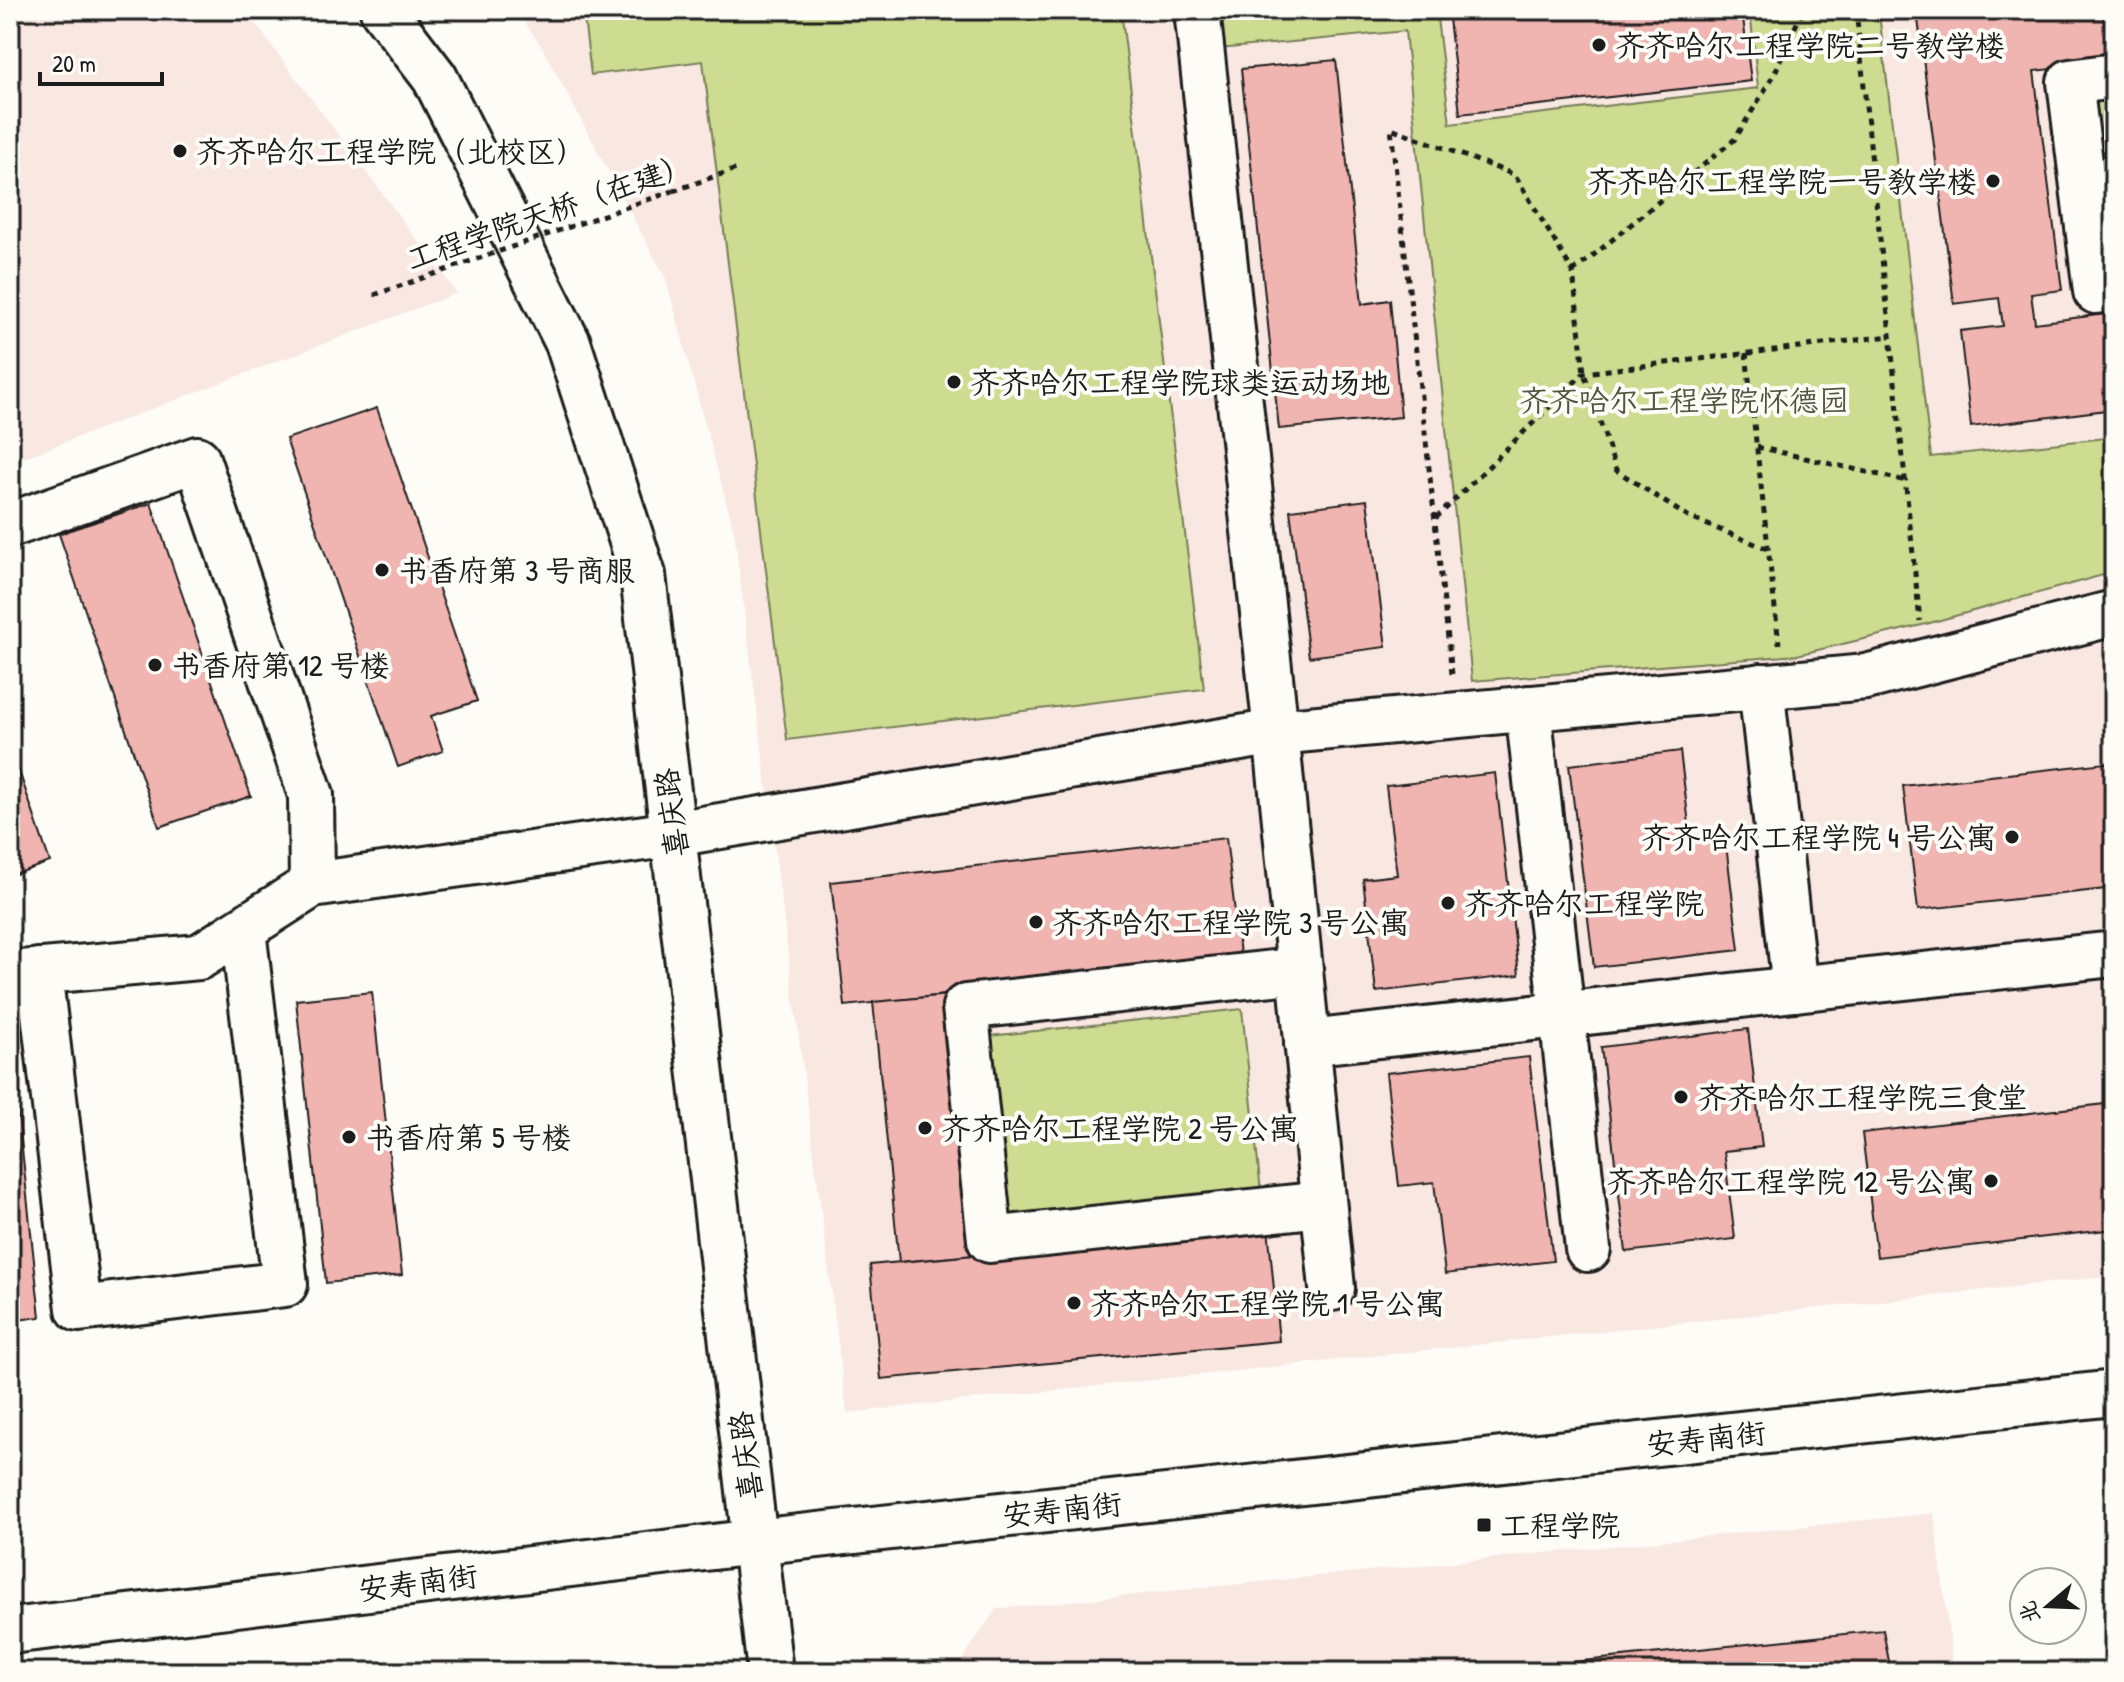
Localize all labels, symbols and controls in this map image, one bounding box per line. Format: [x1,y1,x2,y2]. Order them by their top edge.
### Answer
place label: 齐齐哈尔工程学院二号教学楼 [1615,25,2005,65]
scale bar [40,36,162,86]
marker: 齐齐哈尔工程学院二号教学楼 [1590,36,1608,54]
text: 20 m [52,47,96,79]
place label: 齐齐哈尔工程学院（北校区） [196,131,586,171]
marker: 齐齐哈尔工程学院（北校区） [171,142,189,160]
street label: 工程学院天桥（在建） [401,143,697,279]
place label: 齐齐哈尔工程学院一号教学楼 [1587,161,1977,201]
marker: 齐齐哈尔工程学院一号教学楼 [1984,172,2002,190]
place label: 齐齐哈尔工程学院球类运动场地 [970,362,1390,402]
marker: 齐齐哈尔工程学院球类运动场地 [945,373,963,391]
park label: 齐齐哈尔工程学院怀德园 [1519,380,1849,420]
place label: 书香府第 3 号商服 [398,550,635,590]
marker: 书香府第 3 号商服 [373,561,391,579]
place label: 书香府第 12 号楼 [171,645,390,685]
marker: 书香府第 12 号楼 [146,656,164,674]
street label: 喜庆路 [646,766,696,860]
place label: 齐齐哈尔工程学院 4 号公寓 [1641,817,1996,857]
marker: 齐齐哈尔工程学院 4 号公寓 [2003,828,2021,846]
place label: 齐齐哈尔工程学院 [1464,883,1704,923]
marker: 齐齐哈尔工程学院 [1439,894,1457,912]
place label: 齐齐哈尔工程学院 3 号公寓 [1052,902,1409,942]
marker: 齐齐哈尔工程学院 3 号公寓 [1027,913,1045,931]
place label: 齐齐哈尔工程学院三食堂 [1697,1077,2027,1117]
marker: 齐齐哈尔工程学院三食堂 [1672,1088,1690,1106]
place label: 齐齐哈尔工程学院 2 号公寓 [941,1108,1299,1148]
place label: 书香府第 5 号楼 [365,1117,572,1157]
marker: 齐齐哈尔工程学院 2 号公寓 [916,1119,934,1137]
marker: 书香府第 5 号楼 [340,1128,358,1146]
place label: 齐齐哈尔工程学院 12 号公寓 [1606,1161,1975,1201]
marker: 齐齐哈尔工程学院 12 号公寓 [1982,1172,2000,1190]
place label: 齐齐哈尔工程学院 1 号公寓 [1090,1283,1445,1323]
marker: 齐齐哈尔工程学院 1 号公寓 [1065,1294,1083,1312]
street label: 喜庆路 [720,1409,770,1503]
street label: 安寿南街 [1644,1412,1768,1464]
street label: 安寿南街 [1000,1483,1124,1535]
place label: 工程学院 [1500,1505,1620,1545]
marker: 工程学院 [1475,1516,1493,1534]
street label: 安寿南街 [356,1555,480,1609]
north arrow [2008,1566,2088,1646]
text: 北 [2011,1597,2047,1628]

